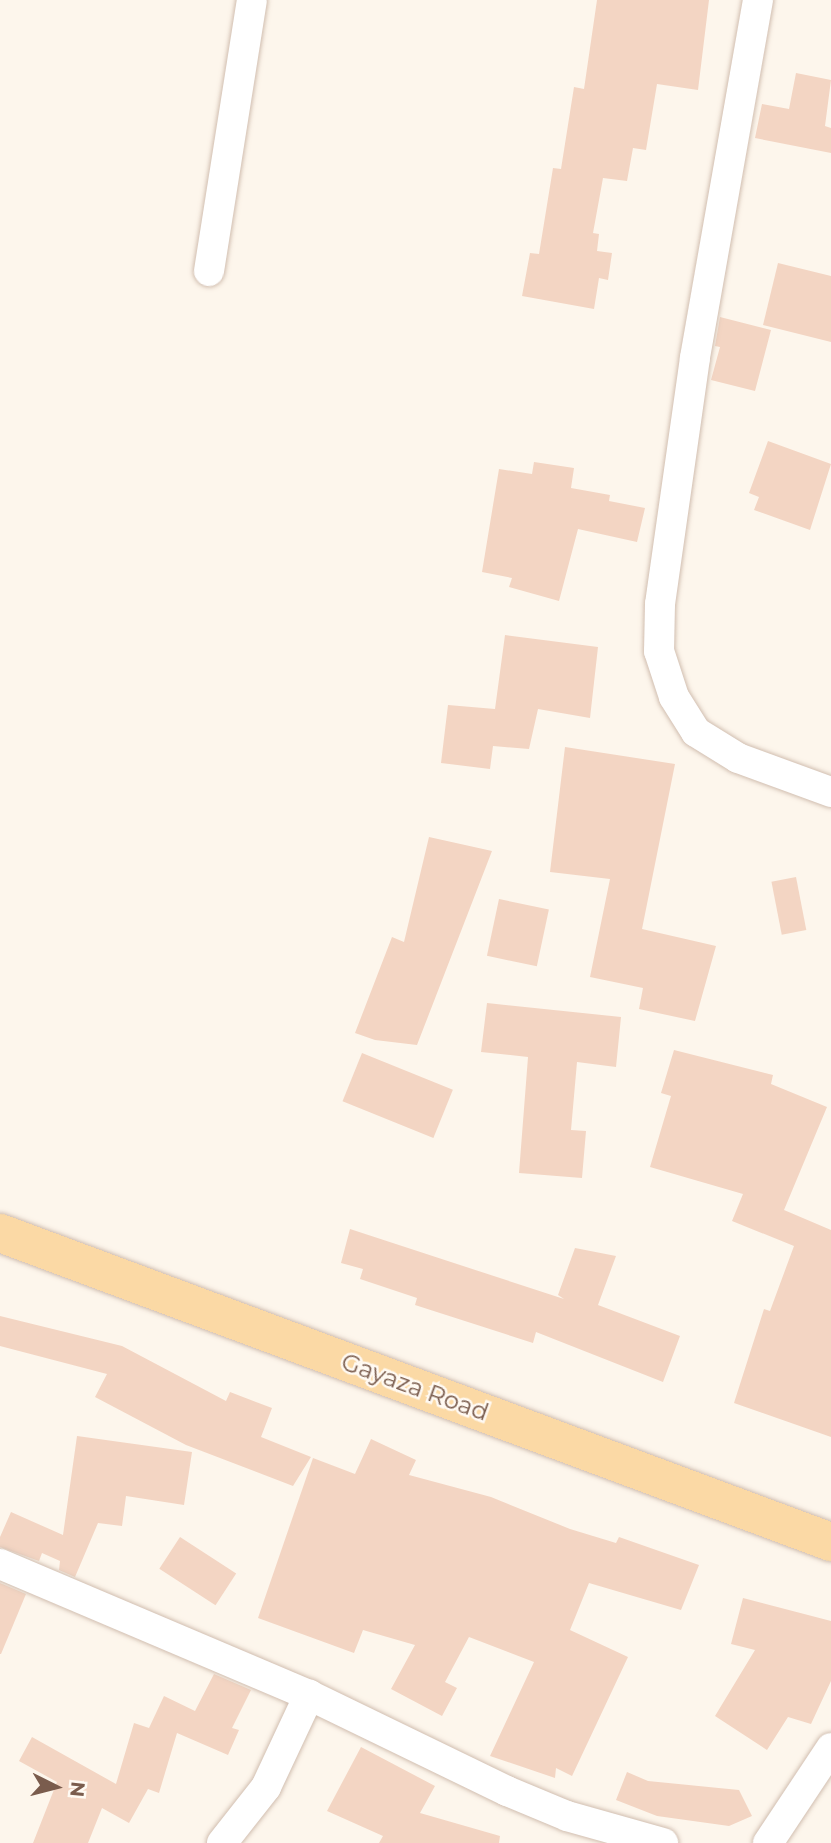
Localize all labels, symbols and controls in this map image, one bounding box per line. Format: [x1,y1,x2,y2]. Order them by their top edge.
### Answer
street label: Gayaza Road [338,1347,492,1427]
north arrow [21,1752,91,1822]
text: N [65,1780,90,1798]

